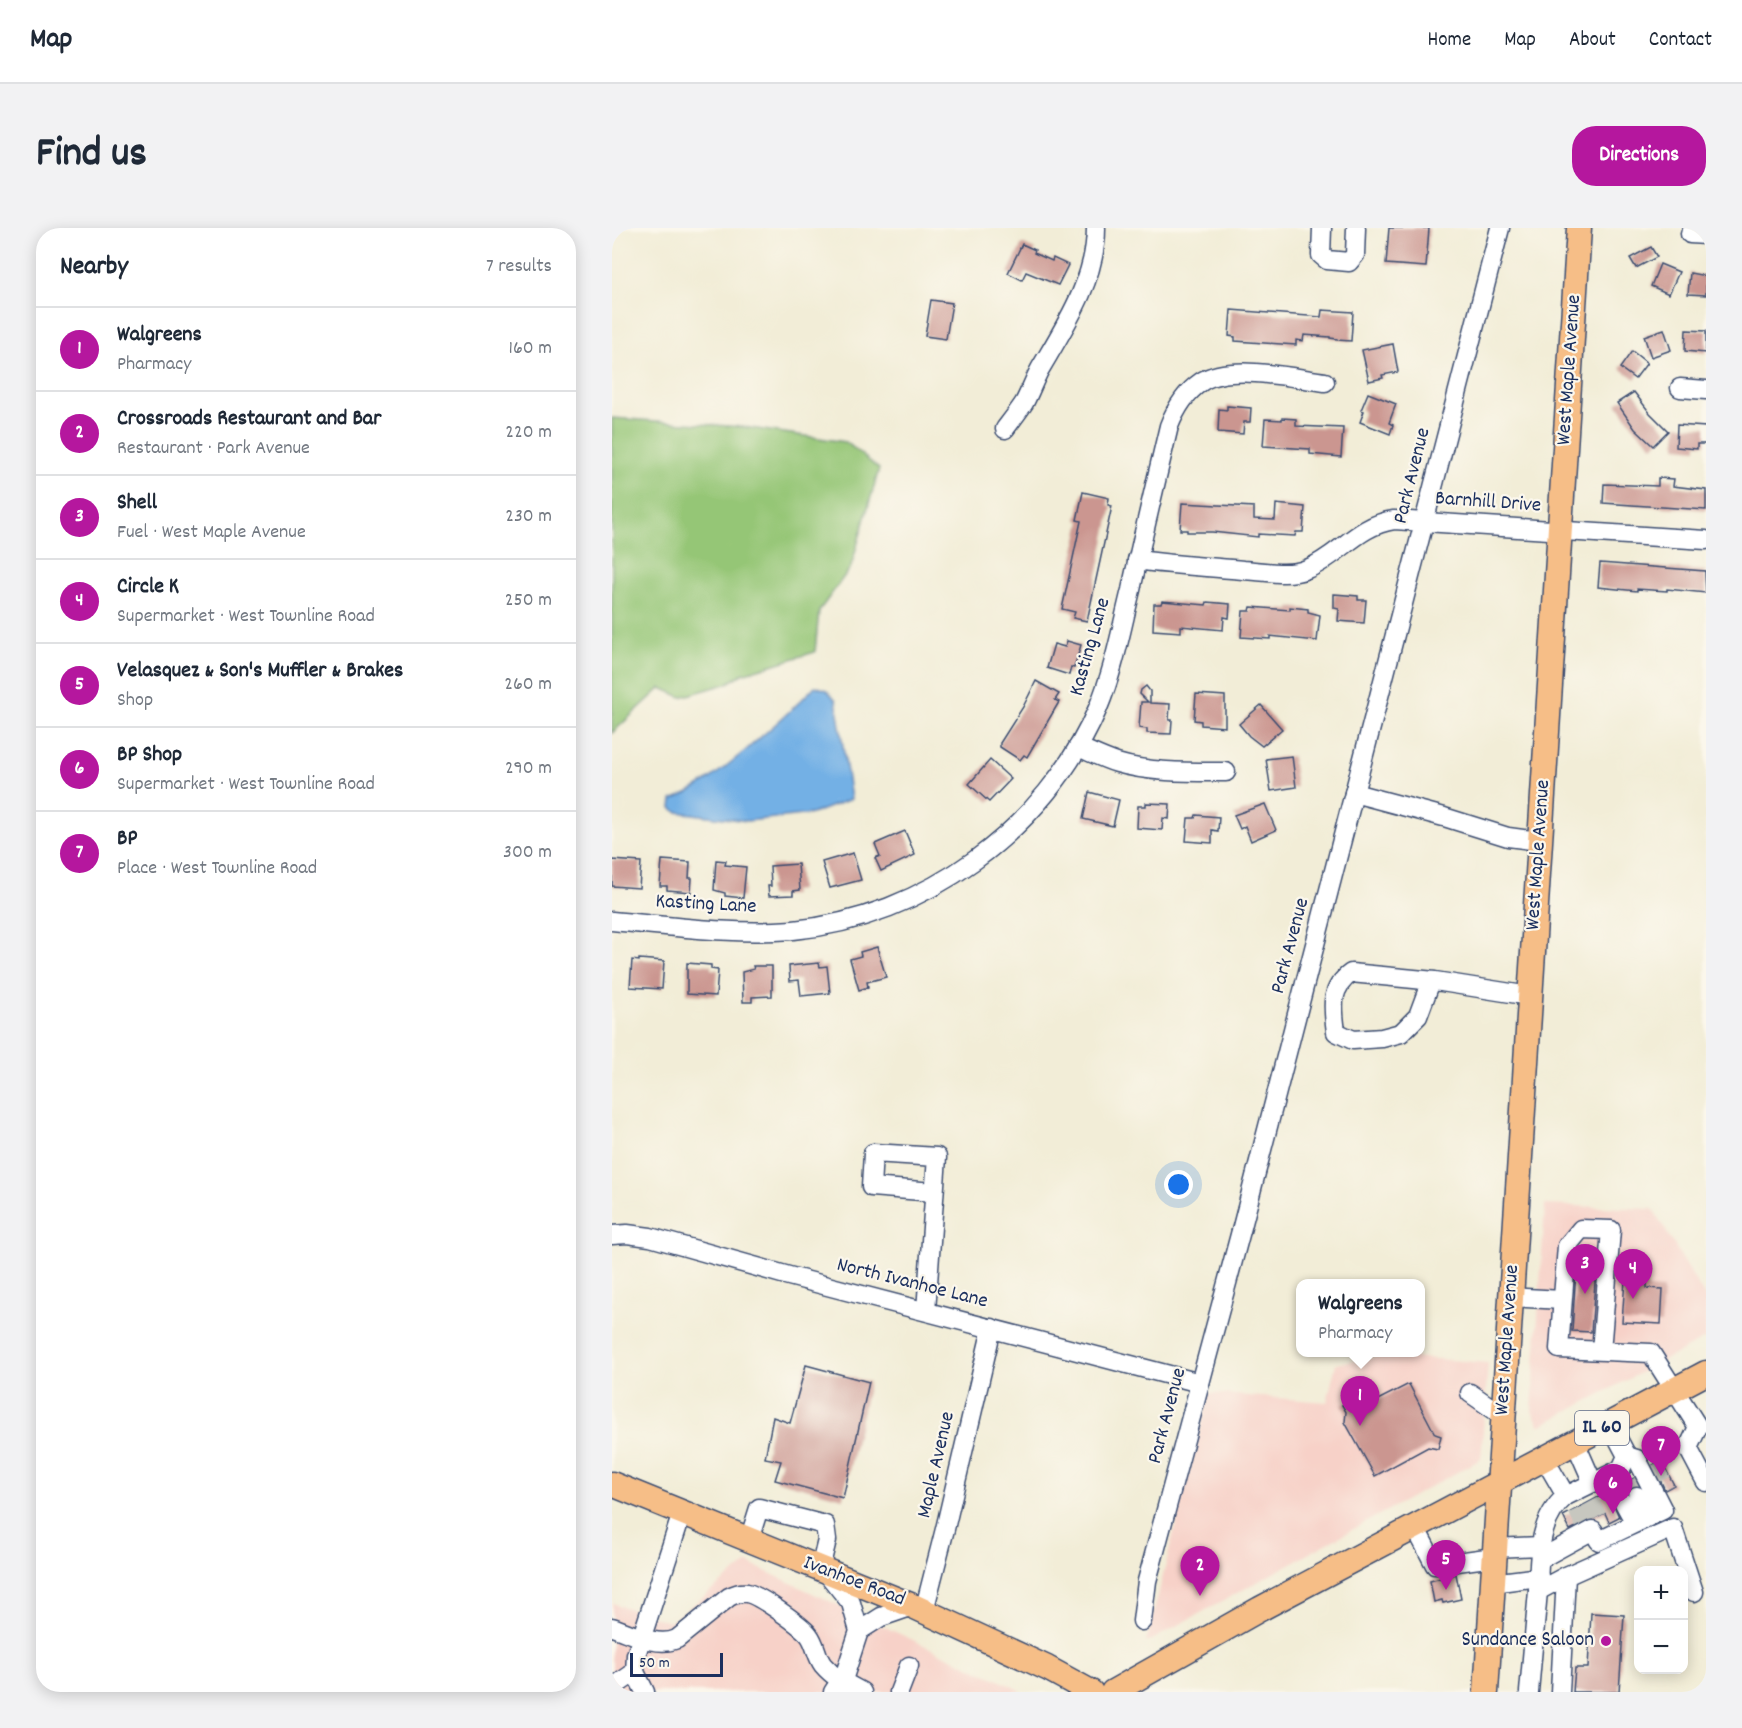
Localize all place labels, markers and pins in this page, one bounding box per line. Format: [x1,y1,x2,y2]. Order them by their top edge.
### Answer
pin: 3 [1566,1244,1604,1294]
pin: 4 [1614,1250,1652,1299]
pin: 1 [1340,1376,1380,1426]
pin: 7 [1642,1426,1680,1476]
pin: 6 [1594,1464,1632,1514]
pin: 5 [1426,1540,1466,1590]
pin: 2 [1180,1546,1220,1596]
place label: Sundance Saloon [1462,1626,1594,1656]
marker: Sundance Saloon [1599,1634,1613,1648]

